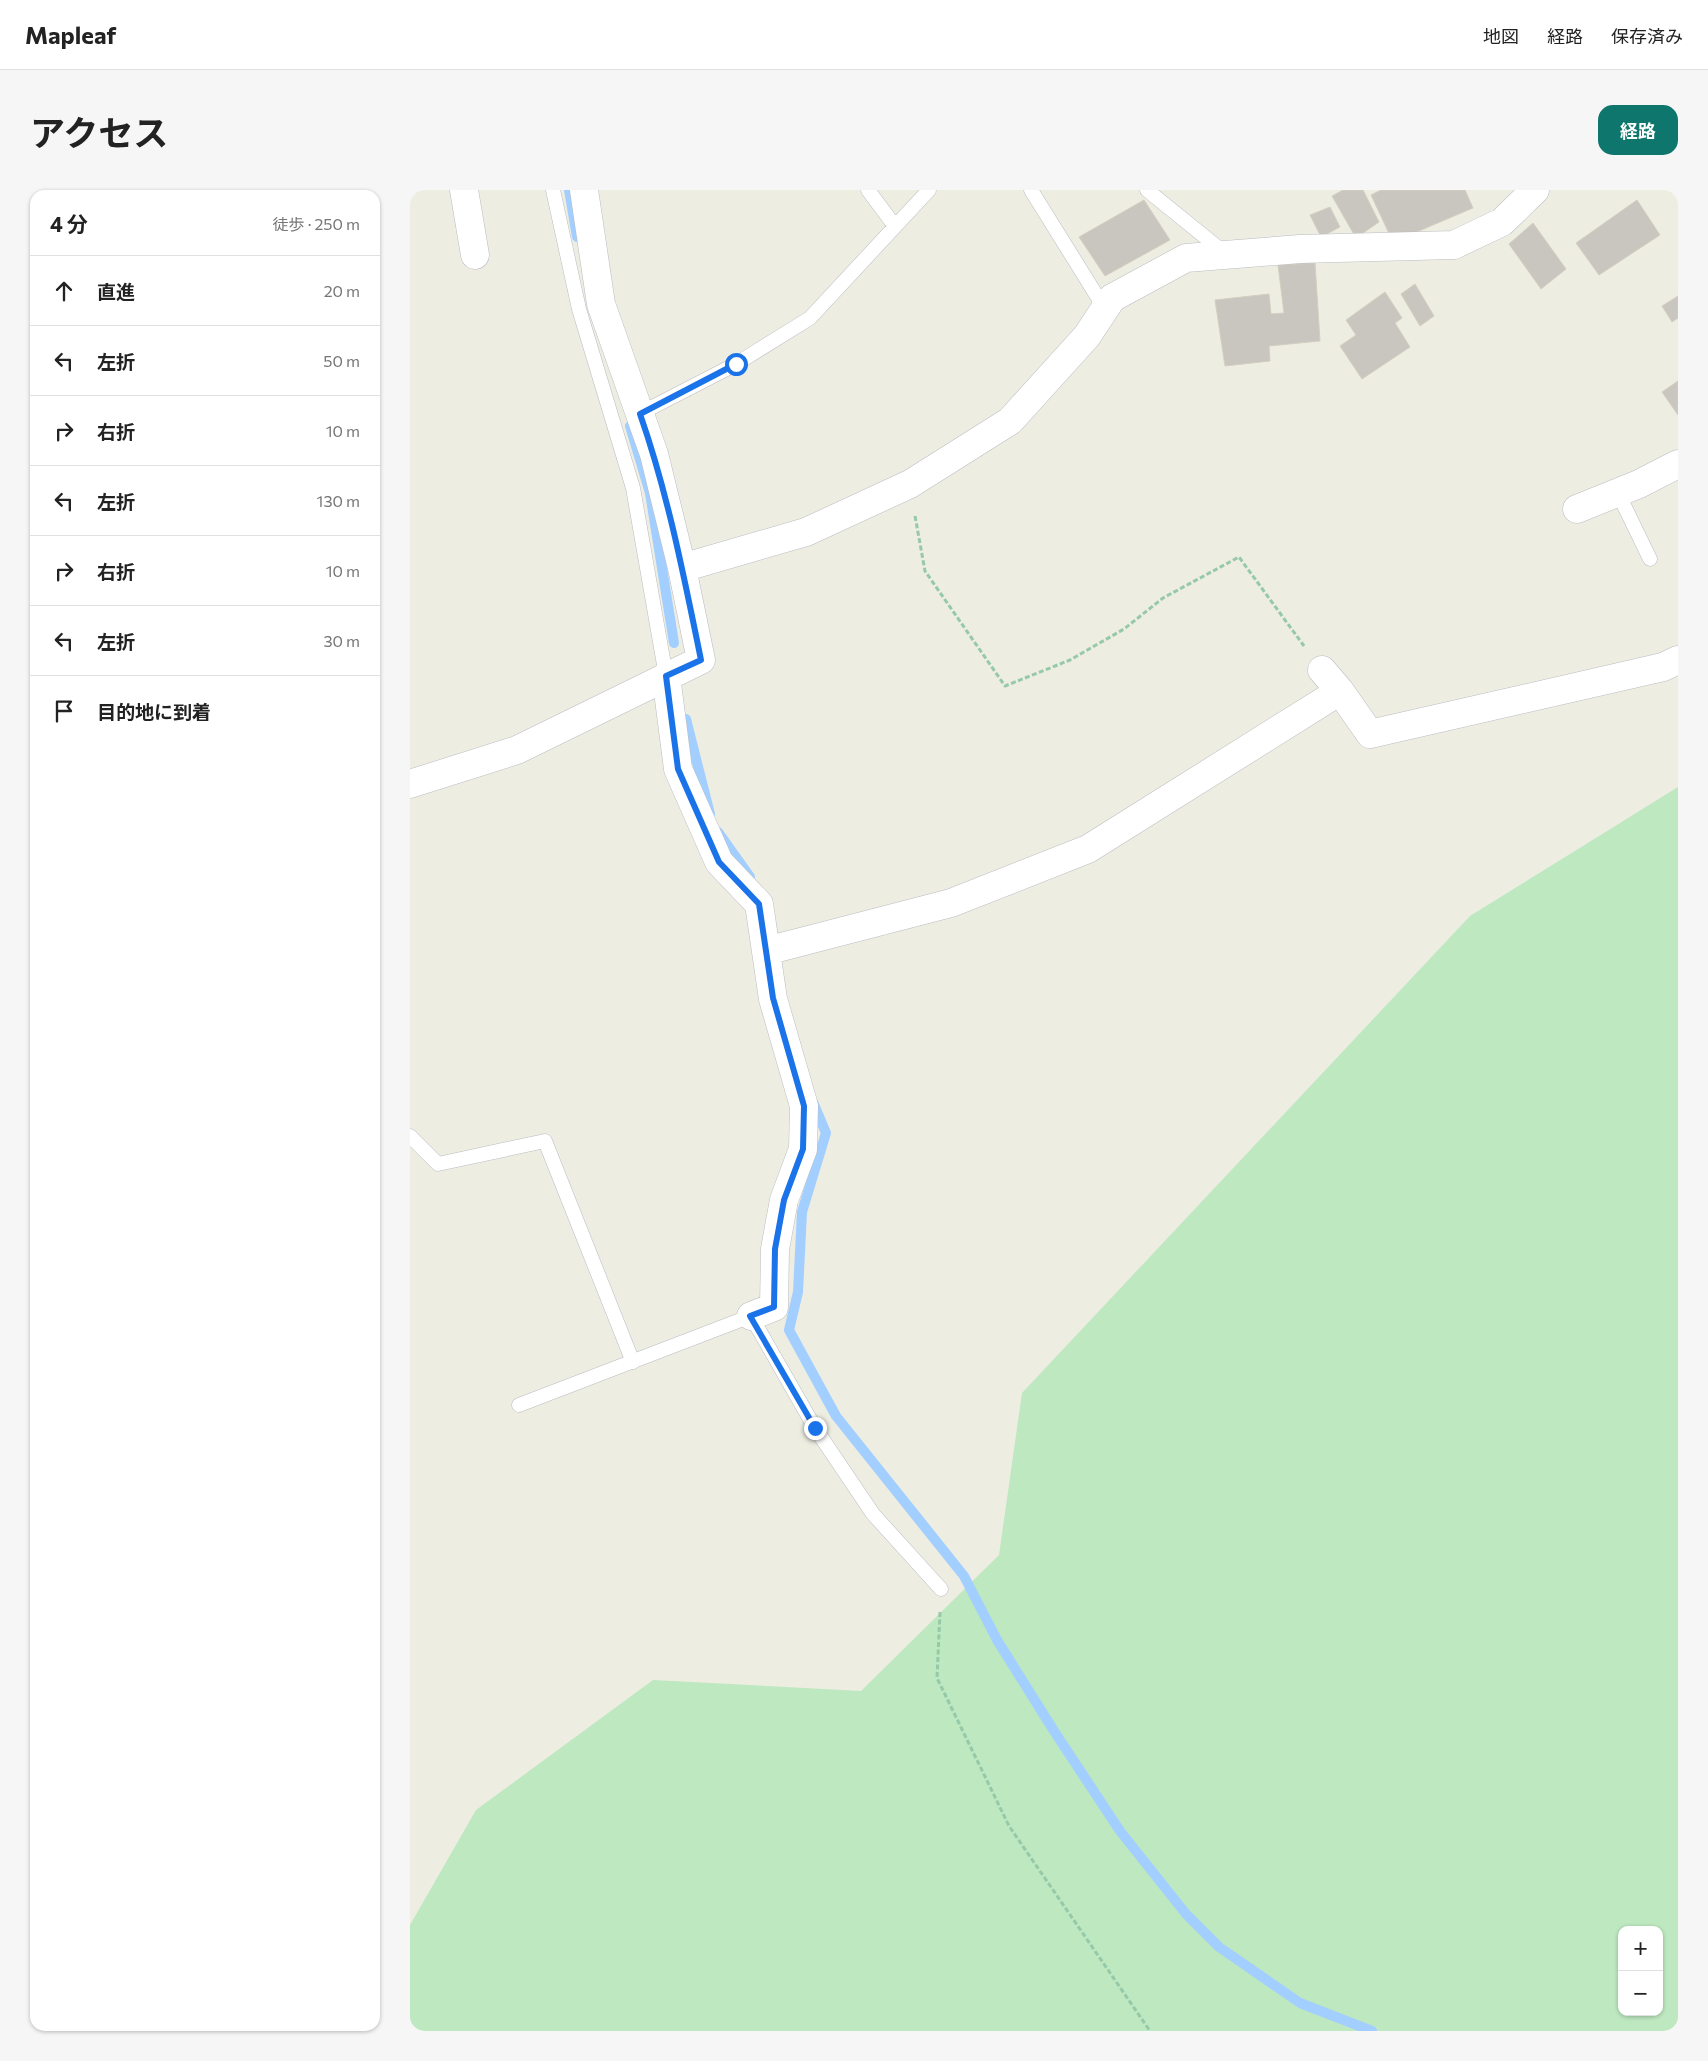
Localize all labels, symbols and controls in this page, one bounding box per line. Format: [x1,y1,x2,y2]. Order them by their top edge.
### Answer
text: Mapleaf [25,20,116,49]
text: 地図 [1483,25,1519,47]
text: 経路 [1547,25,1583,47]
text: 保存済み [1611,25,1683,47]
button: 経路 [1598,105,1678,155]
text: アクセス [30,110,168,153]
text: 4 分 [50,211,88,236]
text: 徒歩 · 250 m [273,214,360,233]
icon: ahead [50,277,78,305]
text: 直進 [97,280,135,303]
text: 20 m [324,281,360,300]
icon: left [50,347,78,375]
text: 左折 [97,350,135,373]
text: 50 m [323,351,360,370]
route start [725,353,748,376]
icon: right [50,417,78,445]
text: 右折 [97,420,135,443]
text: 10 m [326,421,360,440]
icon: left [50,487,78,515]
text: 左折 [97,490,135,513]
text: 130 m [317,491,360,510]
icon: right [50,557,78,585]
text: 右折 [97,560,135,583]
text: 10 m [326,561,360,580]
icon: left [50,627,78,655]
text: 左折 [97,630,135,653]
text: 30 m [323,631,360,650]
icon: arrive [50,697,78,725]
text: 目的地に到着 [97,700,211,723]
route end [804,1417,827,1440]
map controls [1618,1926,1663,2016]
button: + [1618,1926,1663,1971]
button: − [1618,1971,1663,2016]

